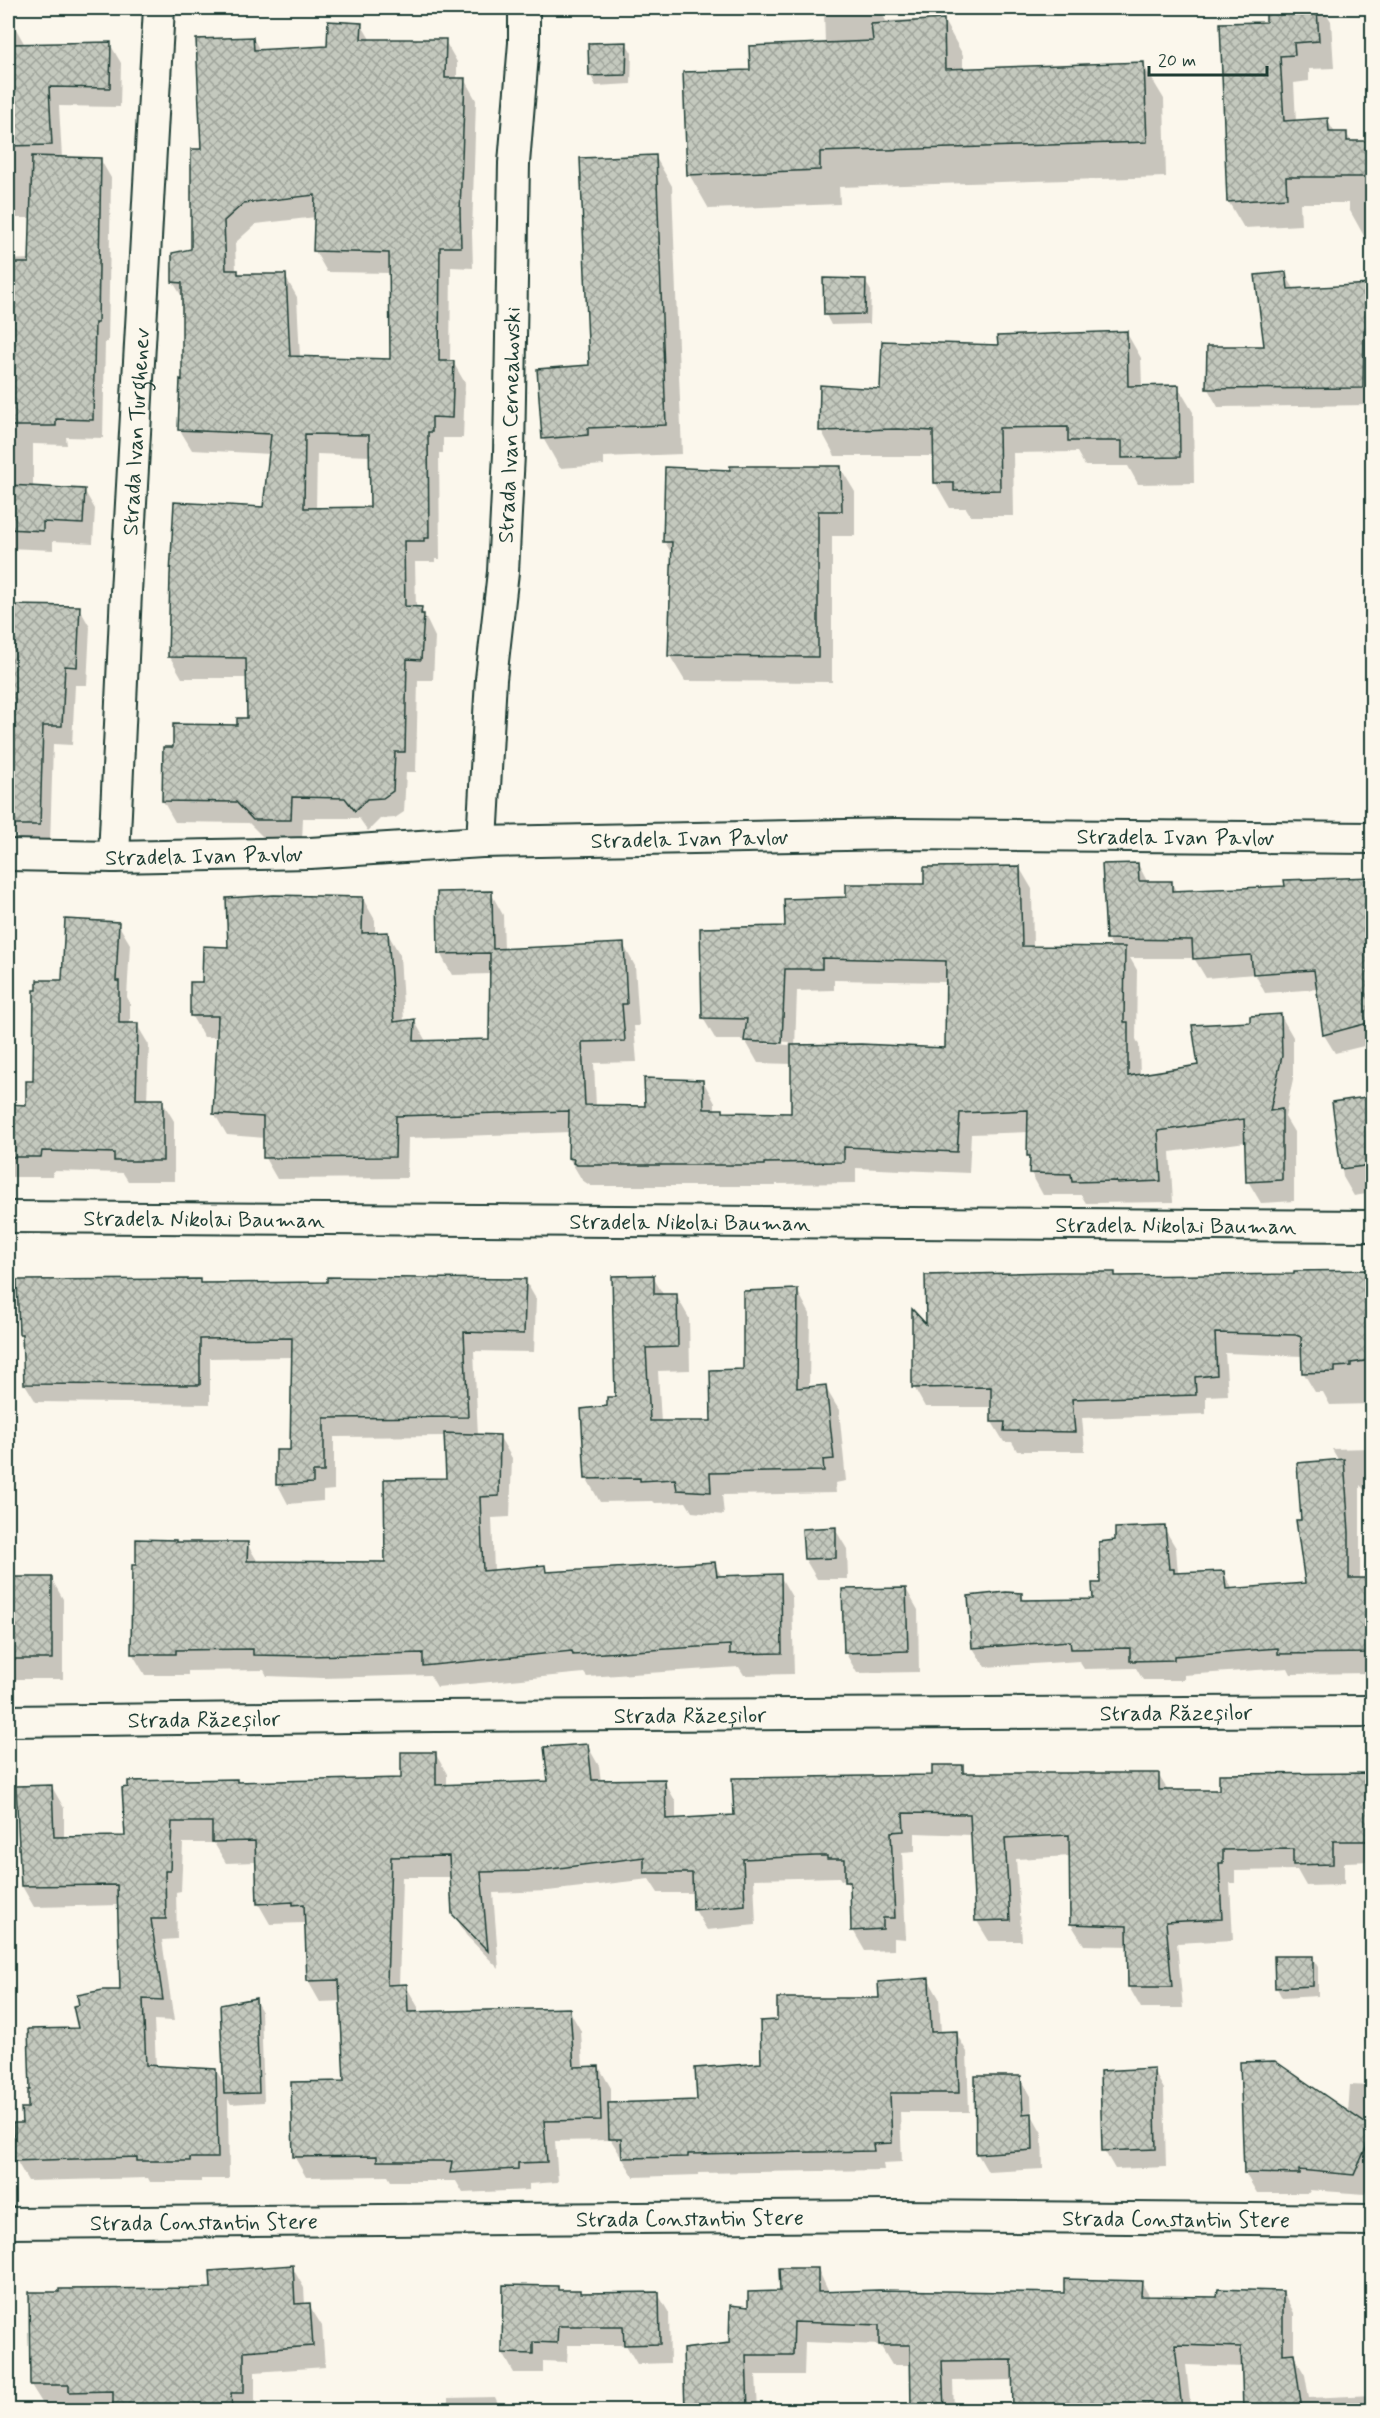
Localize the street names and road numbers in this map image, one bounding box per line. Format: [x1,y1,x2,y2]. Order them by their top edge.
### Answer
street label: Strada Ivan Cerneahovski [492,307,528,544]
street label: Strada Ivan Turghenev [117,327,157,536]
street label: Stradela Ivan Pavlov [590,824,789,856]
street label: Stradela Ivan Pavlov [1077,824,1274,853]
street label: Stradela Ivan Pavlov [105,841,303,873]
street label: Stradela Nikolai Bauman [83,1205,325,1235]
street label: Stradela Nikolai Bauman [569,1209,811,1238]
street label: Stradela Nikolai Bauman [1055,1212,1297,1242]
street label: Strada Răzeșilor [1100,1700,1253,1728]
street label: Strada Răzeșilor [614,1702,767,1731]
street label: Strada Răzeșilor [128,1706,281,1736]
street label: Strada Constantin Stere [576,2205,804,2235]
street label: Strada Constantin Stere [1062,2205,1290,2235]
street label: Strada Constantin Stere [90,2209,318,2238]

